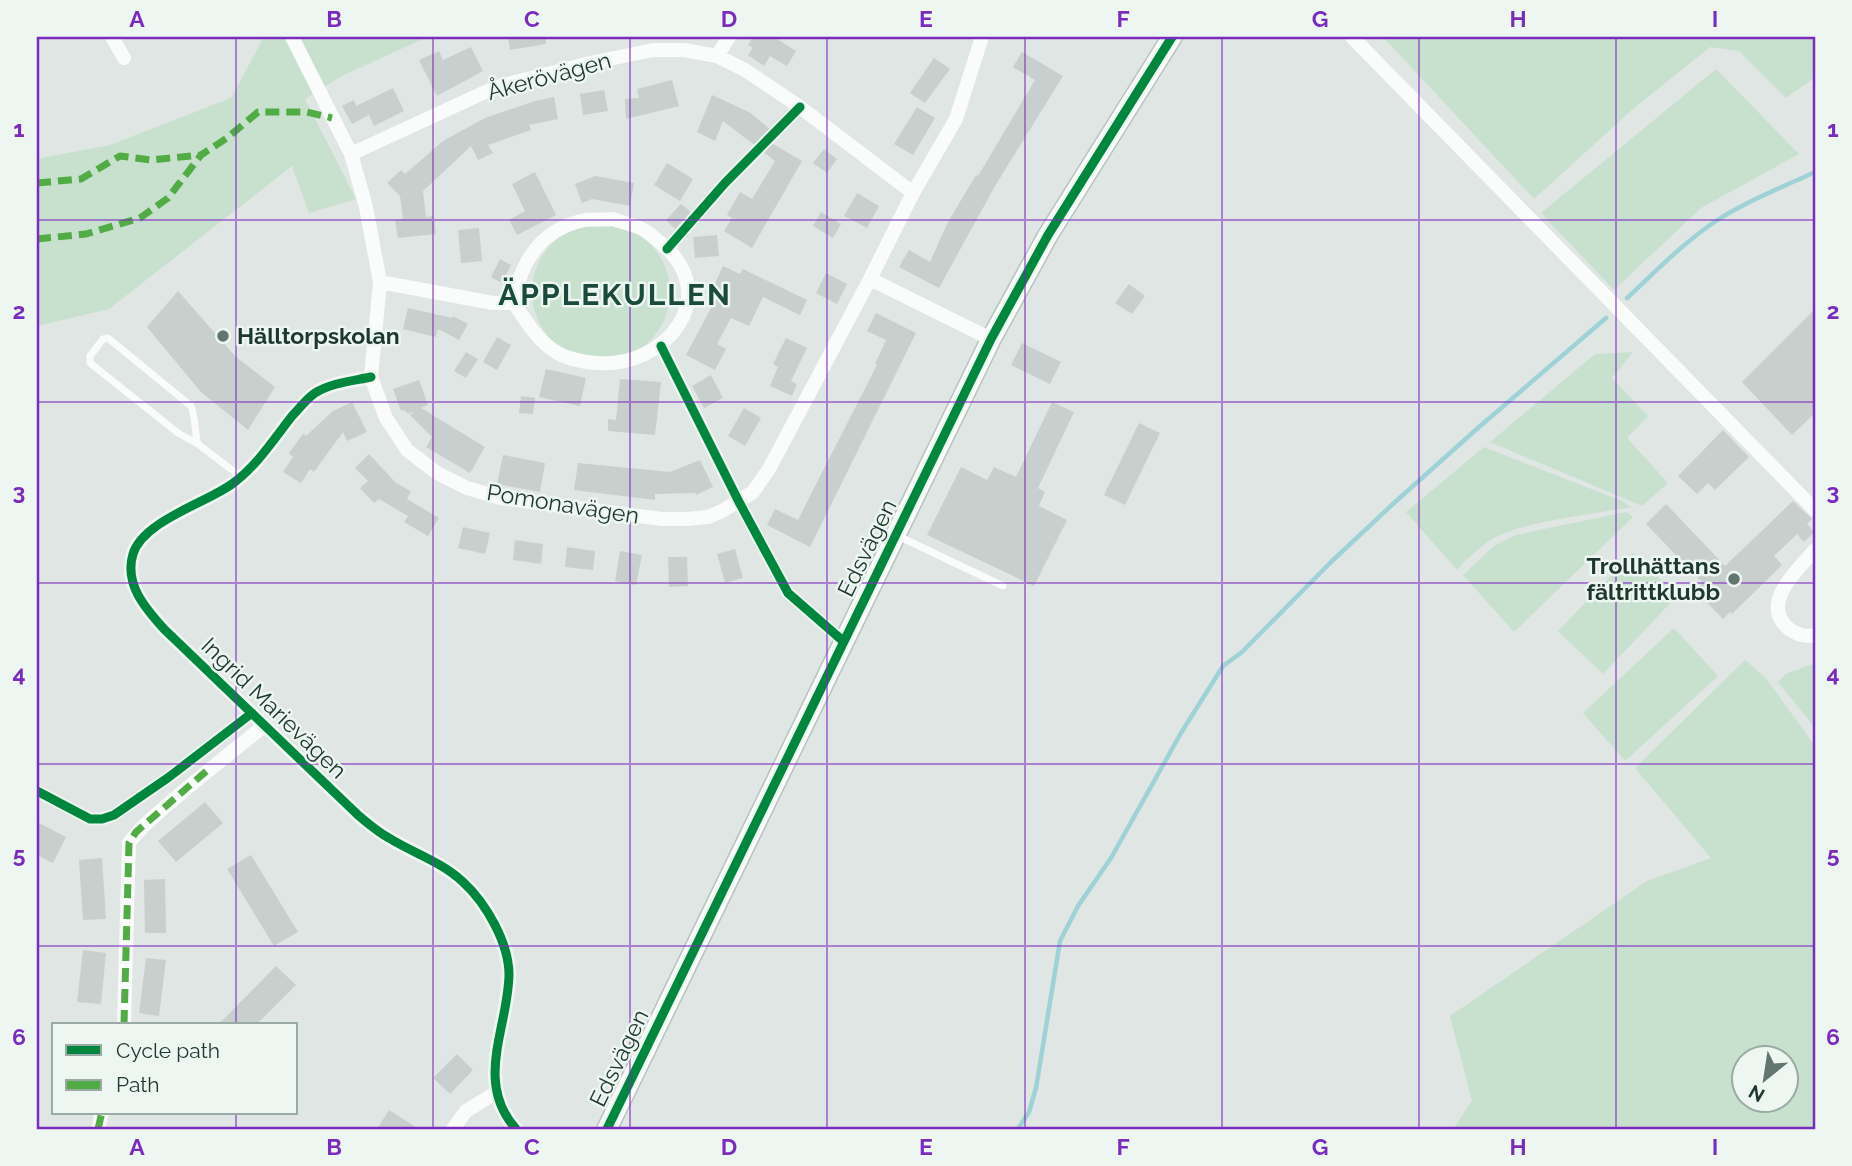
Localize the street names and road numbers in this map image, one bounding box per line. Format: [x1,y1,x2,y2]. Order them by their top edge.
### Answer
street label: Åkerövägen [484,46,614,105]
street label: Pomonavägen [485,478,641,529]
street label: Edsvägen [832,495,902,601]
street label: Ingrid Marievägen [196,632,352,784]
street label: Edsvägen [584,1005,654,1111]

